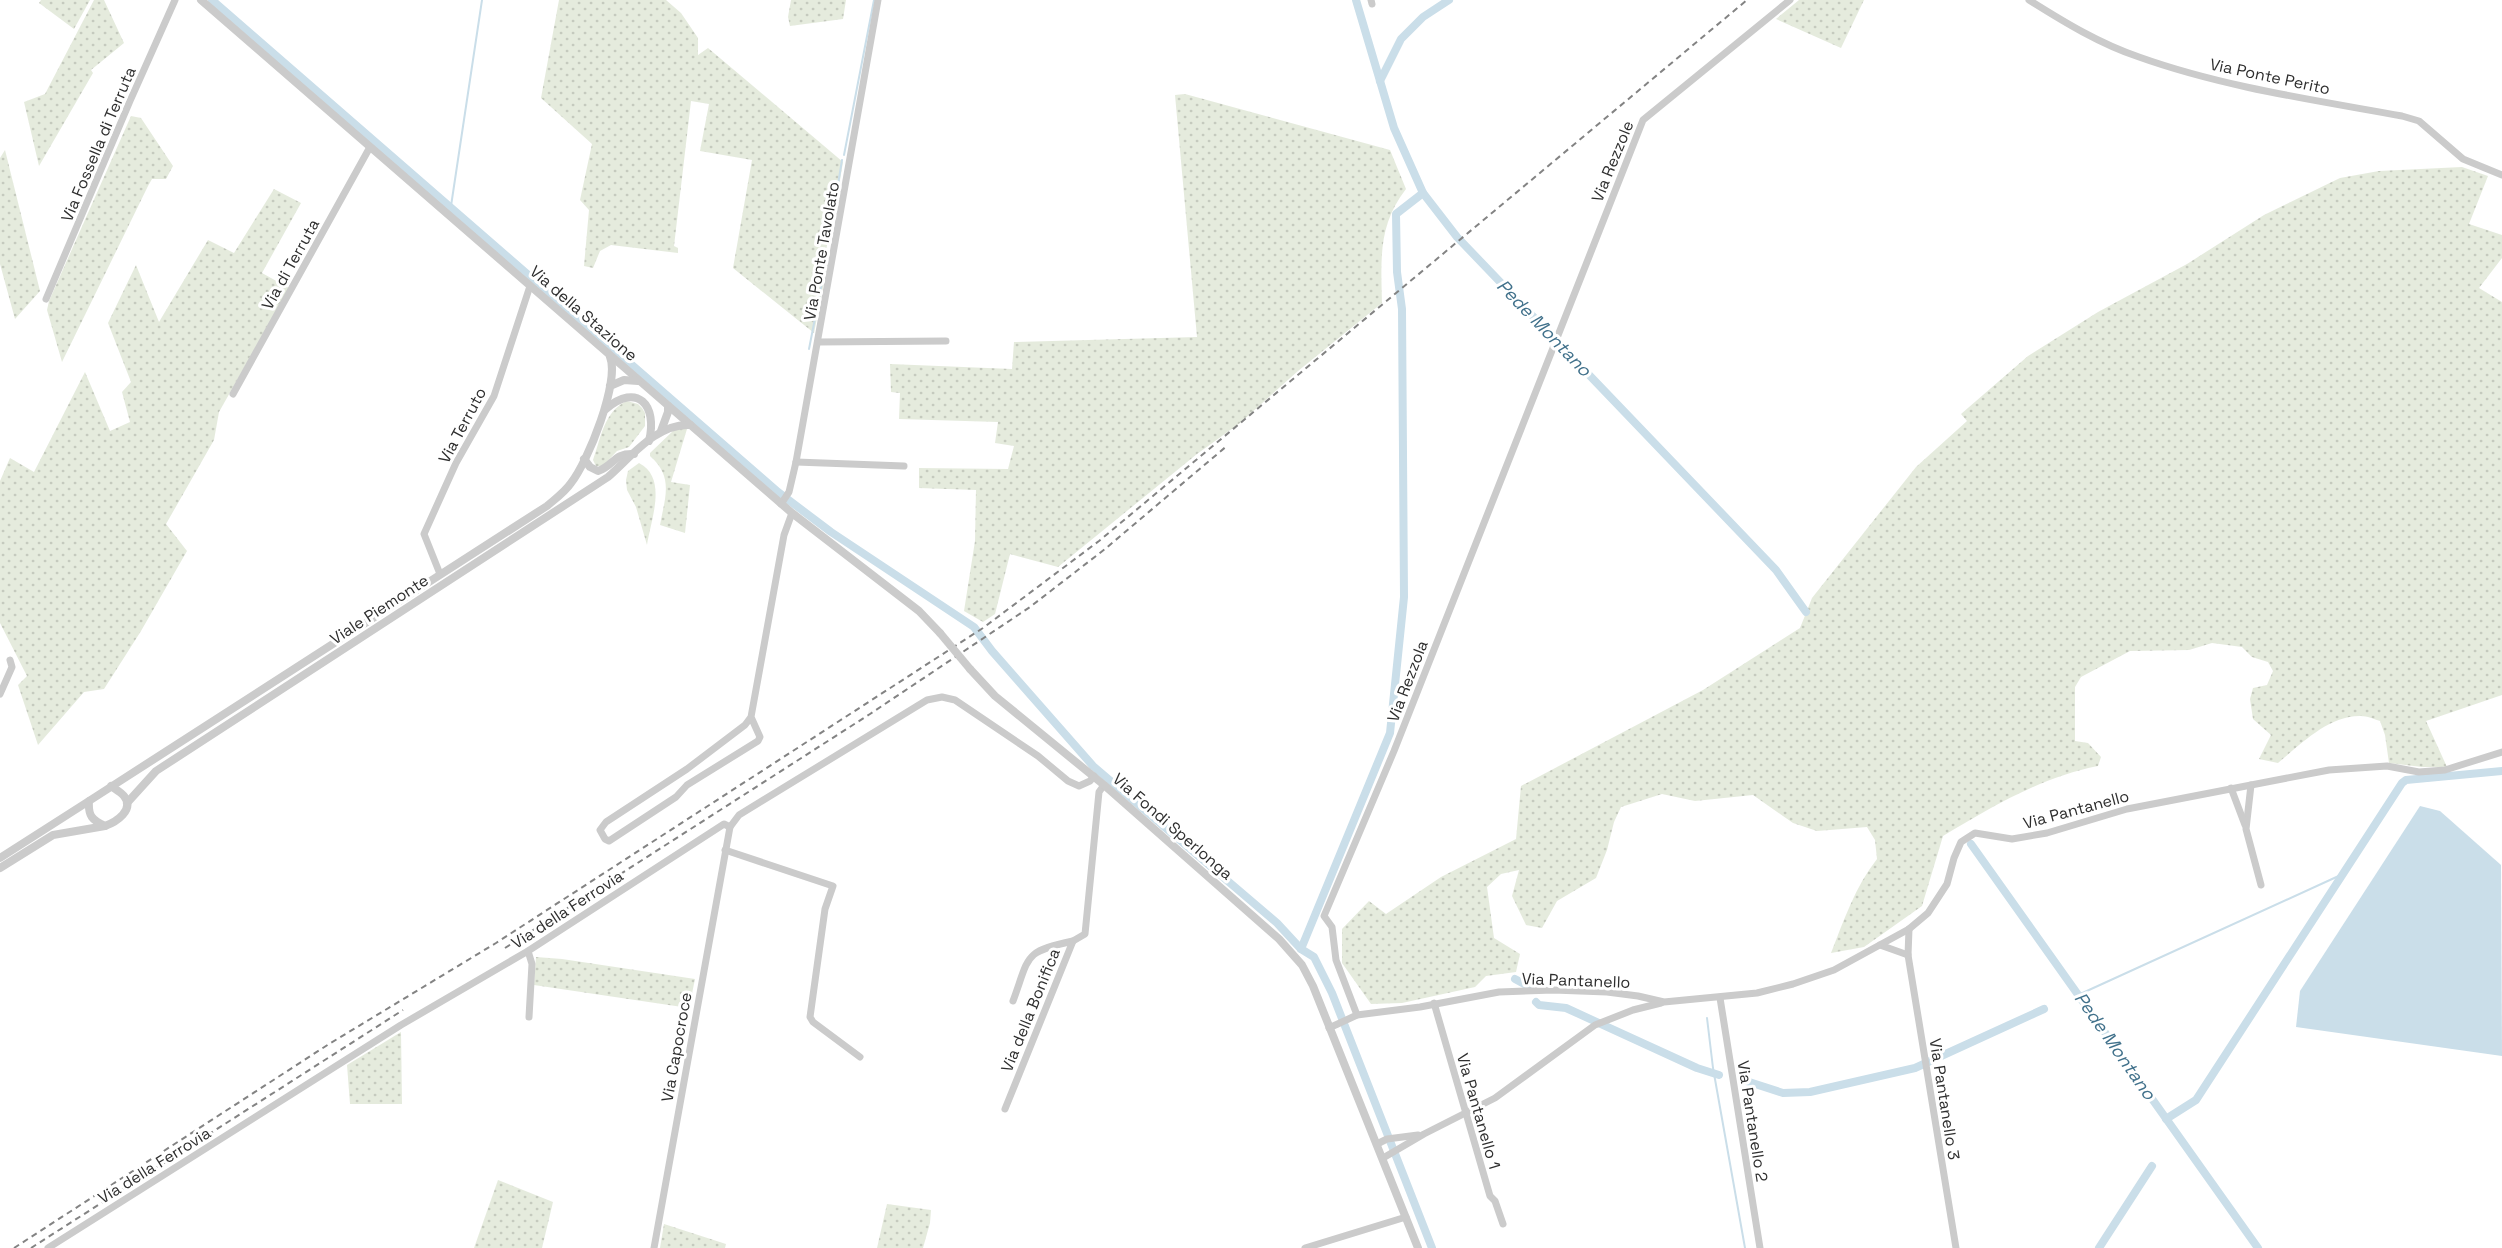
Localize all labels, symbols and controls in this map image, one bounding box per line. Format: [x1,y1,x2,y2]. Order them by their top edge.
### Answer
street label: Via Ponte Perito [2208,53,2332,99]
street label: Via Fossella di Terruta [56,63,141,225]
street label: Via Rezzole [1587,117,1638,205]
street label: Via Ponte Tavolato [799,180,844,322]
street label: Via di Terruta [257,215,324,313]
street label: Via della Stazione [526,261,642,366]
water label: Pede Montano [1492,274,1597,382]
street label: Via Terruto [434,384,491,467]
street label: Viale Piemonte [326,570,433,649]
street label: Via Rezzola [1382,637,1433,725]
street label: Via Fondi Sperlonga [1108,768,1237,884]
street label: Via Pantanello [2021,785,2131,834]
street label: Via della Ferrovia [507,865,627,953]
street label: Via della Bonifica [996,945,1065,1075]
street label: Via Pantanello [1521,968,1631,993]
water label: Pede Montano [2070,987,2162,1105]
street label: Via Capocroce [657,991,696,1104]
street label: Via Pantanello 3 [1925,1037,1964,1161]
street label: Via Pantanello 1 [1452,1051,1505,1172]
street label: Via Pantanello 2 [1733,1059,1772,1183]
street label: Via della Ferrovia [94,1122,215,1209]

